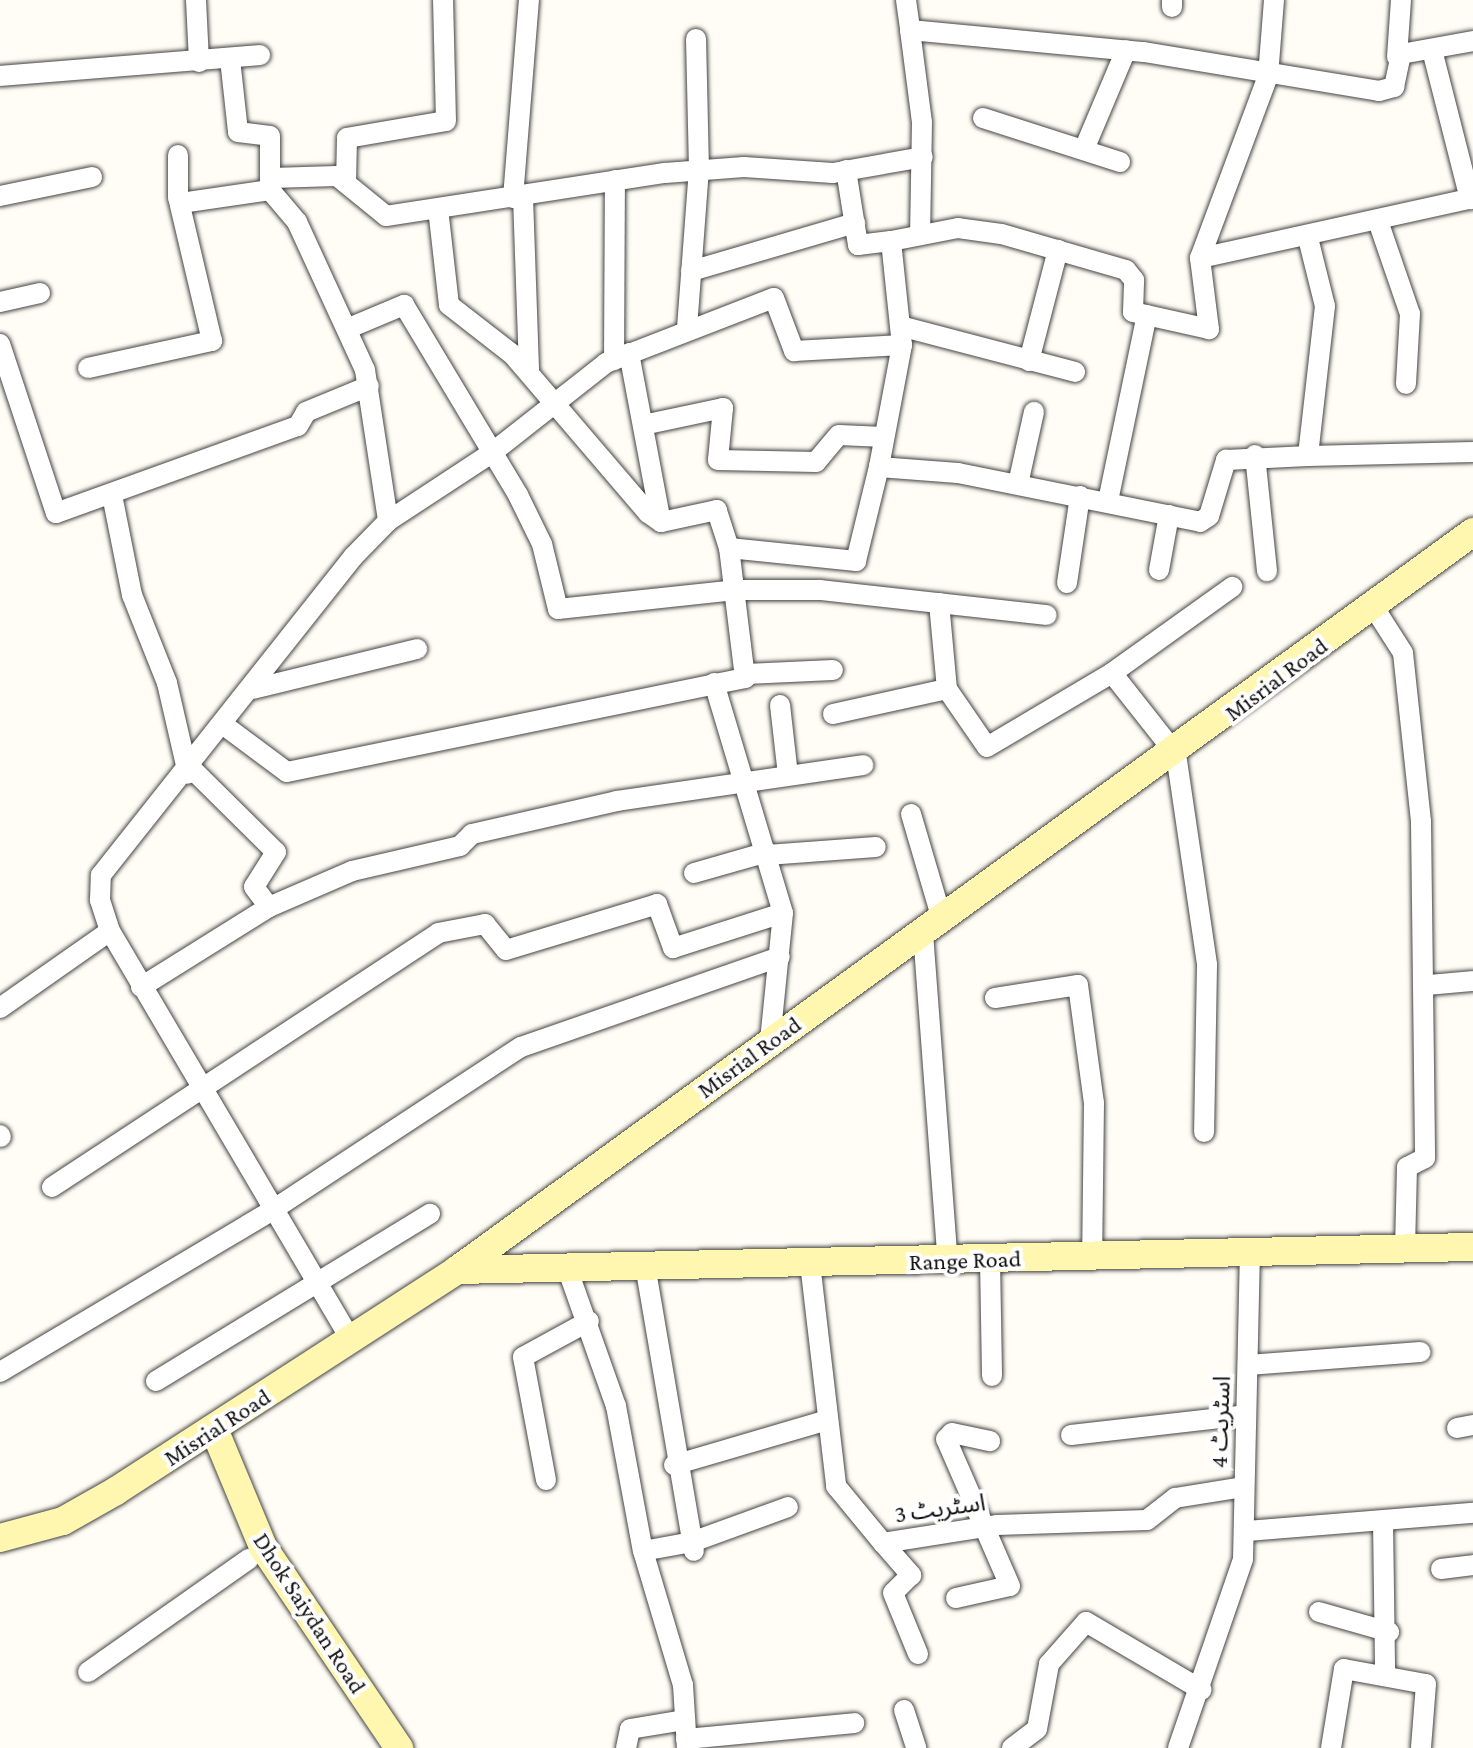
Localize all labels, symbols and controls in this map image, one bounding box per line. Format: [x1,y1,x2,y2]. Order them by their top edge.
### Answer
street label: Misrial Road [1219,631,1333,727]
street label: Misrial Road [692,1010,806,1104]
street label: Range Road [908,1244,1022,1276]
street label: اسٹریٹ 4 [1204,1375,1236,1469]
street label: Misrial Road [158,1382,276,1472]
street label: اسٹریٹ 3 [893,1487,987,1529]
street label: Dhok Saiydan Road [247,1527,373,1699]

